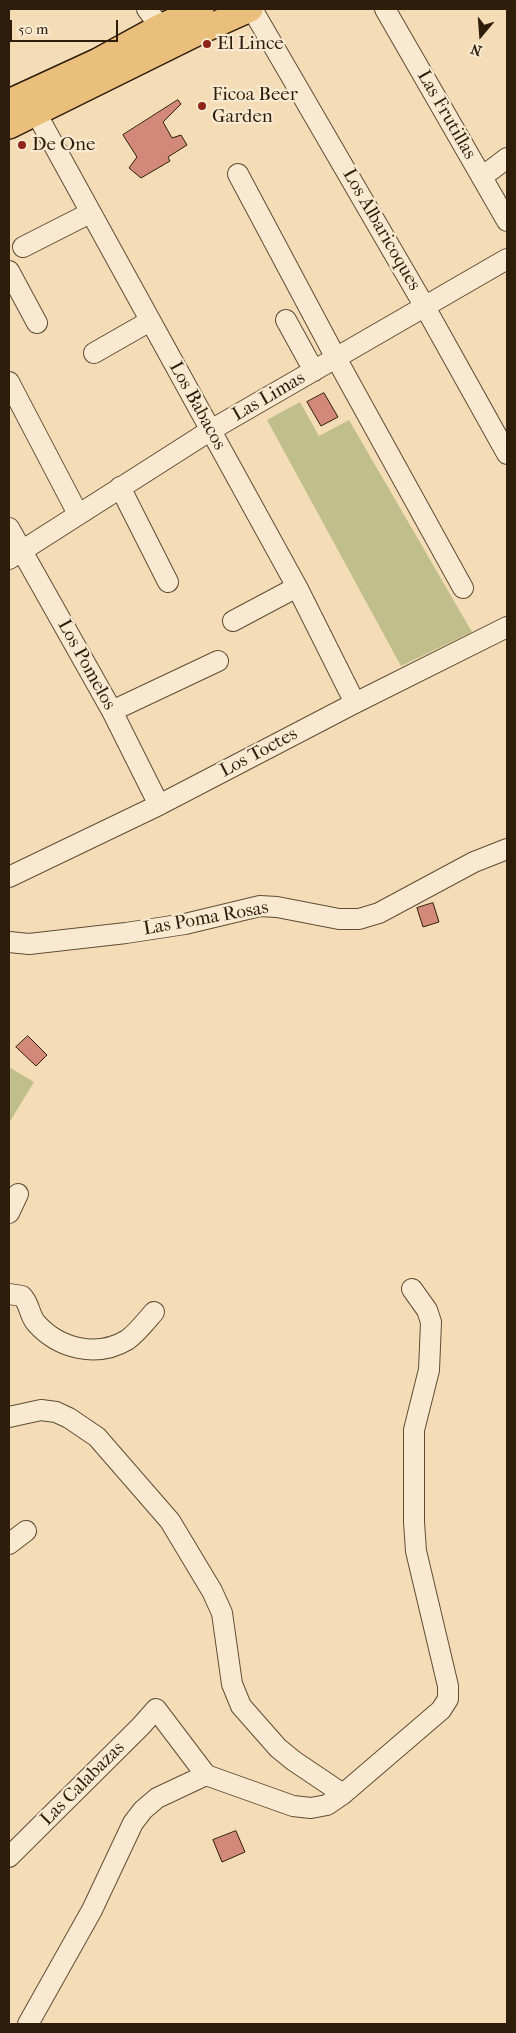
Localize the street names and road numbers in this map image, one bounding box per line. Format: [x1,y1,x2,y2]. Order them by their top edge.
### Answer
street label: Las Frutillas [411,66,481,164]
street label: Los Albaricoques [337,165,425,295]
street label: Los Babacos [163,358,231,454]
street label: Las Limas [229,367,309,427]
street label: Los Pomelos [52,616,120,714]
street label: Los Toctes [216,723,302,783]
street label: Las Poma Rosas [142,897,270,941]
street label: Las Calabazas [36,1737,130,1831]

